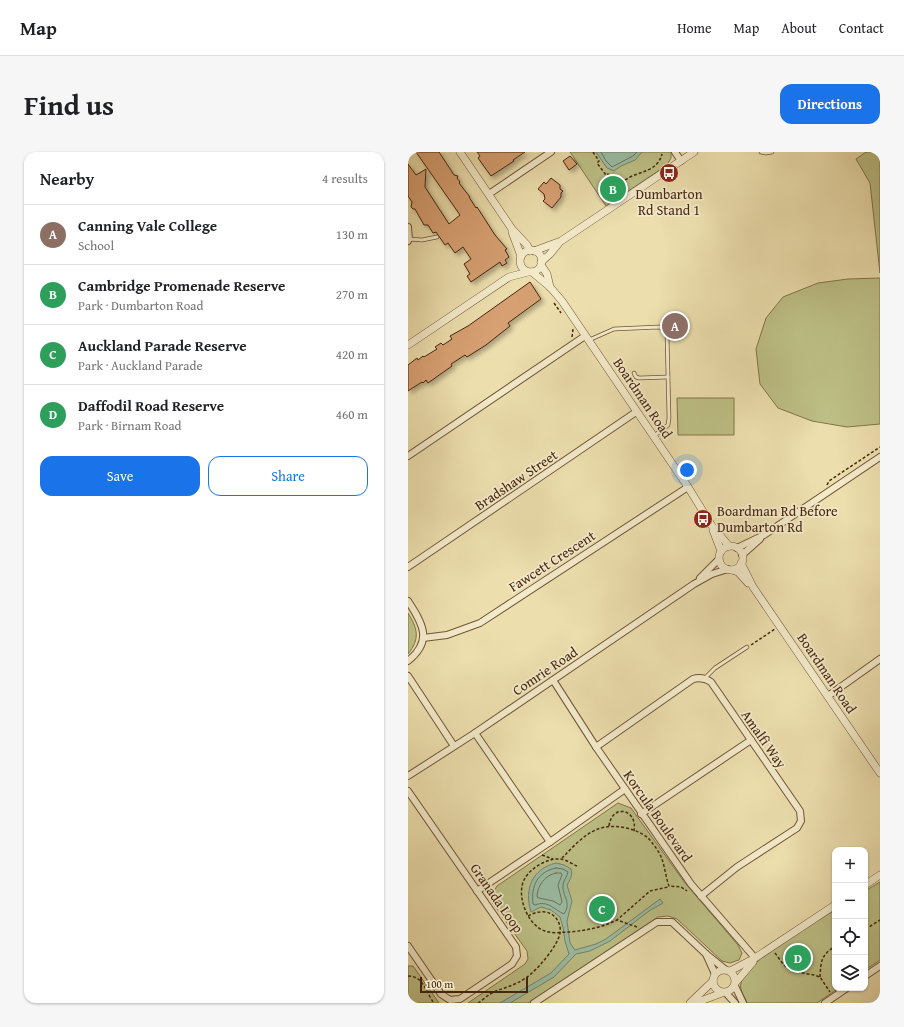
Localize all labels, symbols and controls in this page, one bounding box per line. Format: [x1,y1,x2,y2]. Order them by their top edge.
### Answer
text: Map [20,14,57,42]
text: Home [677,18,712,38]
text: Map [734,18,759,38]
text: About [781,18,817,38]
text: Contact [839,18,884,38]
text: Find us [24,84,114,125]
button: Directions [780,84,880,124]
bus stop icon: Dumbarton Rd Stand 1 [658,162,680,184]
text: Nearby [40,166,94,191]
text: 4 results [322,169,368,188]
pin: B [600,174,626,204]
place label: Dumbarton Rd Stand 1 [635,184,703,220]
text: Canning Vale College [78,215,217,236]
text: A [49,225,57,244]
text: 130 m [336,225,368,244]
text: School [78,236,114,255]
text: Cambridge Promenade Reserve [78,275,285,296]
text: B [49,285,57,304]
text: 270 m [336,285,368,304]
text: Park · Dumbarton Road [78,296,203,315]
pin: A [662,311,688,341]
text: Auckland Parade Reserve [78,335,247,356]
text: C [49,345,57,364]
text: 420 m [336,345,368,364]
street label: Boardman Road [609,354,678,443]
text: Park · Auckland Parade [78,356,203,375]
text: Daffodil Road Reserve [78,395,224,416]
text: D [49,405,57,424]
text: 460 m [336,405,368,424]
text: Park · Birnam Road [78,416,181,435]
street label: Bradshaw Street [471,445,561,515]
button: Save [40,456,200,496]
button: Share [208,456,368,496]
your location [677,460,697,480]
place label: Boardman Rd Before Dumbarton Rd [717,501,838,537]
bus stop icon: Boardman Rd Before Dumbarton Rd [692,508,714,530]
street label: Fawcett Crescent [505,526,599,596]
street label: Boardman Road [793,629,862,718]
street label: Comrie Road [508,641,582,700]
street label: Amalfi Way [737,706,791,772]
street label: Korcula Boulevard [619,766,697,866]
map controls [832,847,868,991]
button: + [832,847,868,883]
street label: Granada Loop [466,859,529,937]
button: − [832,883,868,919]
pin: C [589,894,615,924]
button: locate [832,919,868,955]
pin: D [785,943,811,973]
button: layers [832,955,868,991]
scale bar [420,975,528,994]
text: 100 m [426,976,453,992]

